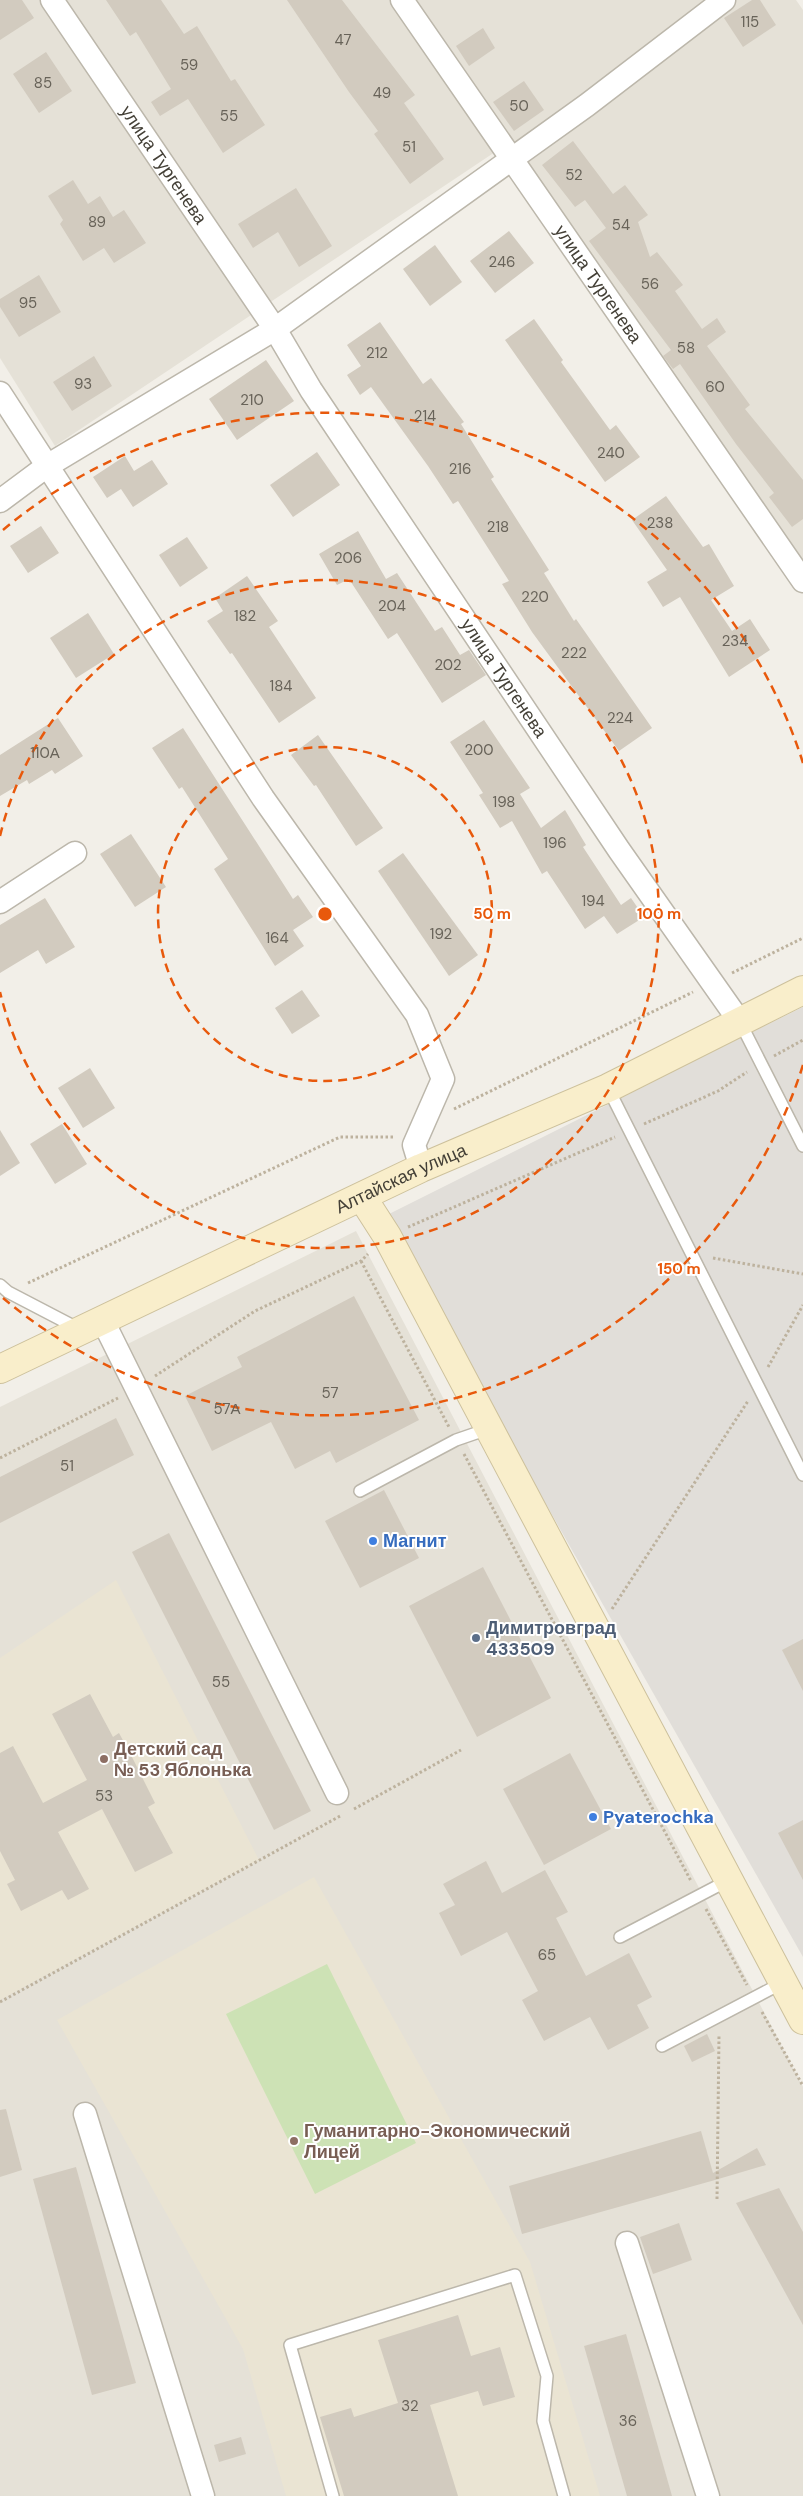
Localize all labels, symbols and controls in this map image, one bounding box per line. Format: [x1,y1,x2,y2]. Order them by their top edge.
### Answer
house number: 115 [741,12,759,32]
house number: 47 [334,30,352,50]
house number: 59 [180,55,198,75]
house number: 85 [34,73,52,93]
house number: 49 [373,83,391,103]
house number: 50 [509,96,529,116]
street label: улица Тургенева [115,101,213,230]
house number: 55 [220,106,238,126]
house number: 51 [402,137,416,157]
house number: 52 [565,165,583,185]
house number: 89 [88,212,106,232]
house number: 54 [612,215,630,235]
street label: улица Тургенева [549,220,648,349]
house number: 246 [489,252,515,272]
house number: 56 [641,274,659,294]
house number: 95 [19,293,37,313]
house number: 58 [677,338,695,358]
house number: 212 [366,343,388,363]
house number: 93 [74,374,92,394]
house number: 60 [705,377,725,397]
house number: 210 [240,390,264,410]
house number: 214 [414,406,436,426]
house number: 240 [597,443,625,463]
house number: 216 [449,459,471,479]
house number: 238 [647,513,673,533]
house number: 218 [487,517,509,537]
house number: 206 [334,548,362,568]
house number: 220 [521,587,549,607]
house number: 204 [378,596,406,616]
house number: 182 [234,606,256,626]
street label: улица Тургенева [455,614,553,743]
house number: 234 [722,631,748,651]
house number: 222 [561,643,587,663]
house number: 202 [434,655,462,675]
house number: 184 [270,676,292,696]
house number: 224 [607,708,633,728]
house number: 200 [464,740,494,760]
house number: 110А [30,743,60,763]
house number: 198 [493,792,515,812]
house number: 196 [543,833,567,853]
house number: 194 [581,891,605,911]
text: 50 m [473,904,511,924]
text: 100 m [637,904,681,924]
centre of rings [316,905,334,923]
house number: 192 [430,924,452,944]
house number: 164 [265,928,289,948]
street label: Алтайская улица [331,1138,471,1219]
text: 150 m [658,1259,701,1279]
house number: 57 [322,1383,338,1403]
house number: 57А [214,1399,240,1419]
house number: 51 [60,1456,74,1476]
place label: Магнит [383,1529,447,1553]
marker: Магнит [367,1535,379,1547]
place label: Димитровград 433509 [486,1616,617,1661]
marker: Димитровград 433509 [470,1632,482,1644]
house number: 55 [212,1672,230,1692]
place label: Детский сад № 53 Яблонька [114,1737,252,1782]
marker: Детский сад № 53 Яблонька [98,1753,110,1765]
house number: 53 [95,1786,113,1806]
place label: Pyaterochka [603,1805,714,1829]
marker: Pyaterochka [587,1811,599,1823]
house number: 65 [538,1945,556,1965]
place label: Гуманитарно-Экономический Лицей [304,2119,570,2164]
marker: Гуманитарно-Экономический Лицей [288,2135,300,2147]
house number: 32 [401,2396,419,2416]
house number: 36 [619,2411,637,2431]

